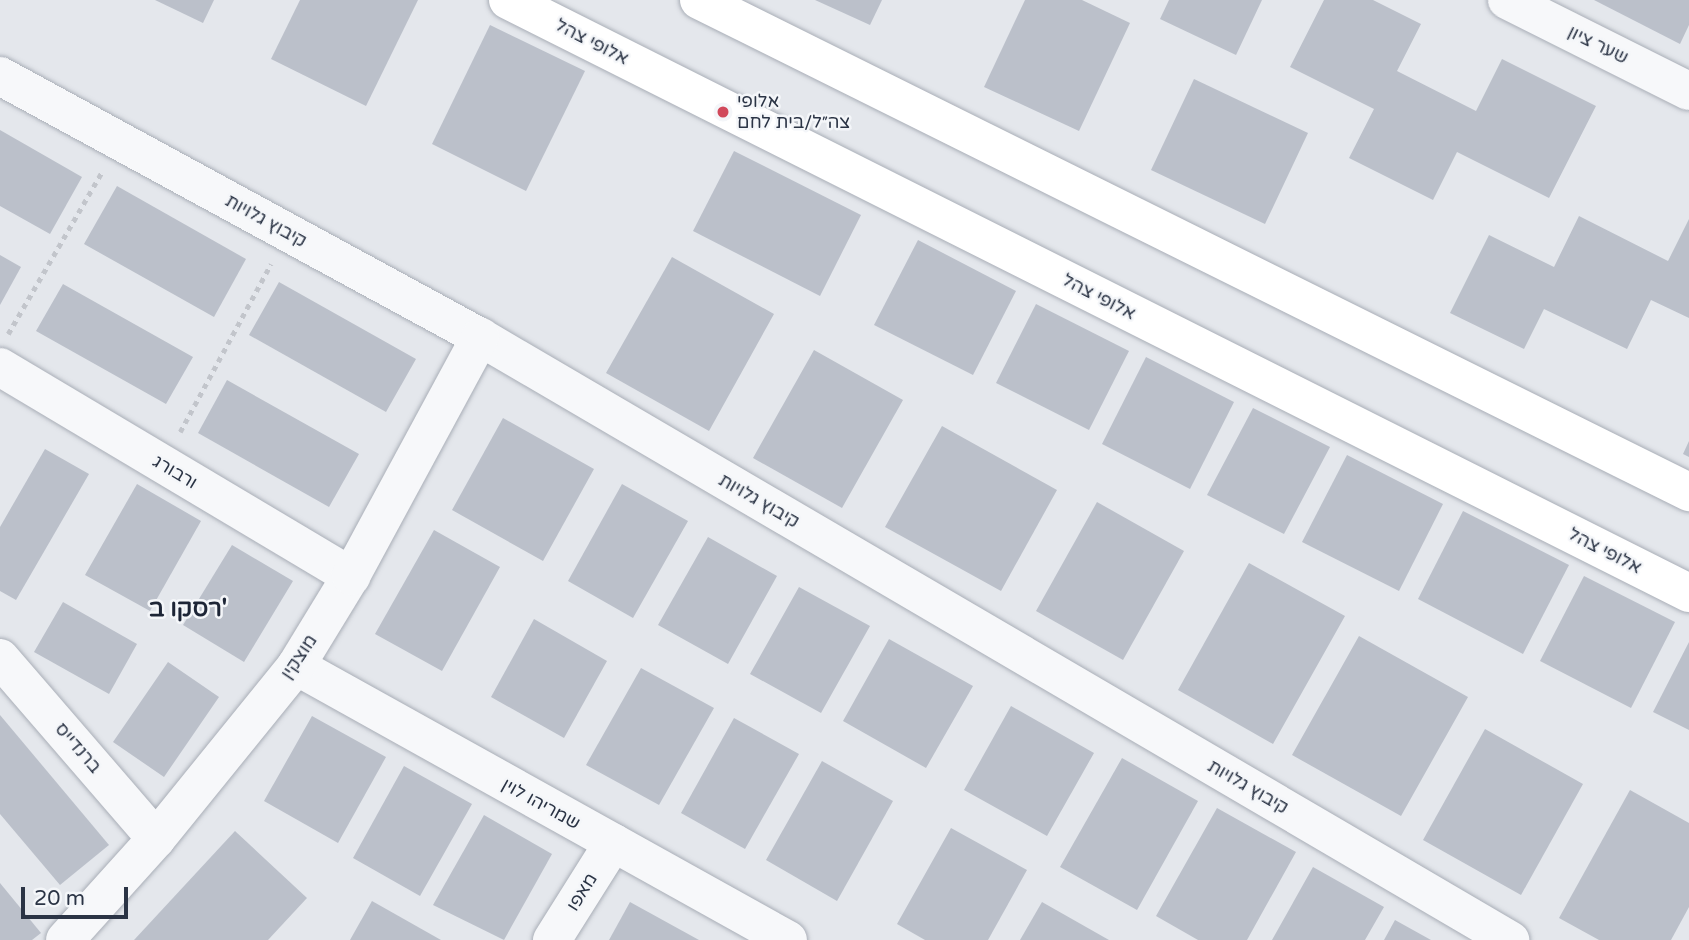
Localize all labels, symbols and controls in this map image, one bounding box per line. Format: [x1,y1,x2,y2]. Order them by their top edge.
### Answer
street label: אלופי צהל [552,14,632,70]
street label: שער ציון [1564,21,1632,69]
place label: אלופי צה״ל/בית לחם [737,91,850,134]
marker: אלופי צה״ל/בית לחם [715,104,731,120]
street label: קיבוץ גלויות [222,190,310,252]
street label: אלופי צהל [1059,269,1139,325]
street label: ורבורג [149,450,201,494]
street label: קיבוץ גלויות [715,469,803,533]
street label: אלופי צהל [1565,523,1645,579]
district label: רסקו ב' [149,595,227,623]
street label: מוצקין [276,631,322,683]
street label: ברנדייס [50,718,106,778]
street label: קיבוץ גלויות [1204,755,1292,819]
street label: שמריהו לוין [498,774,584,834]
street label: מאפו [562,869,602,915]
scale bar [24,874,131,918]
text: 20 m [34,886,85,911]

